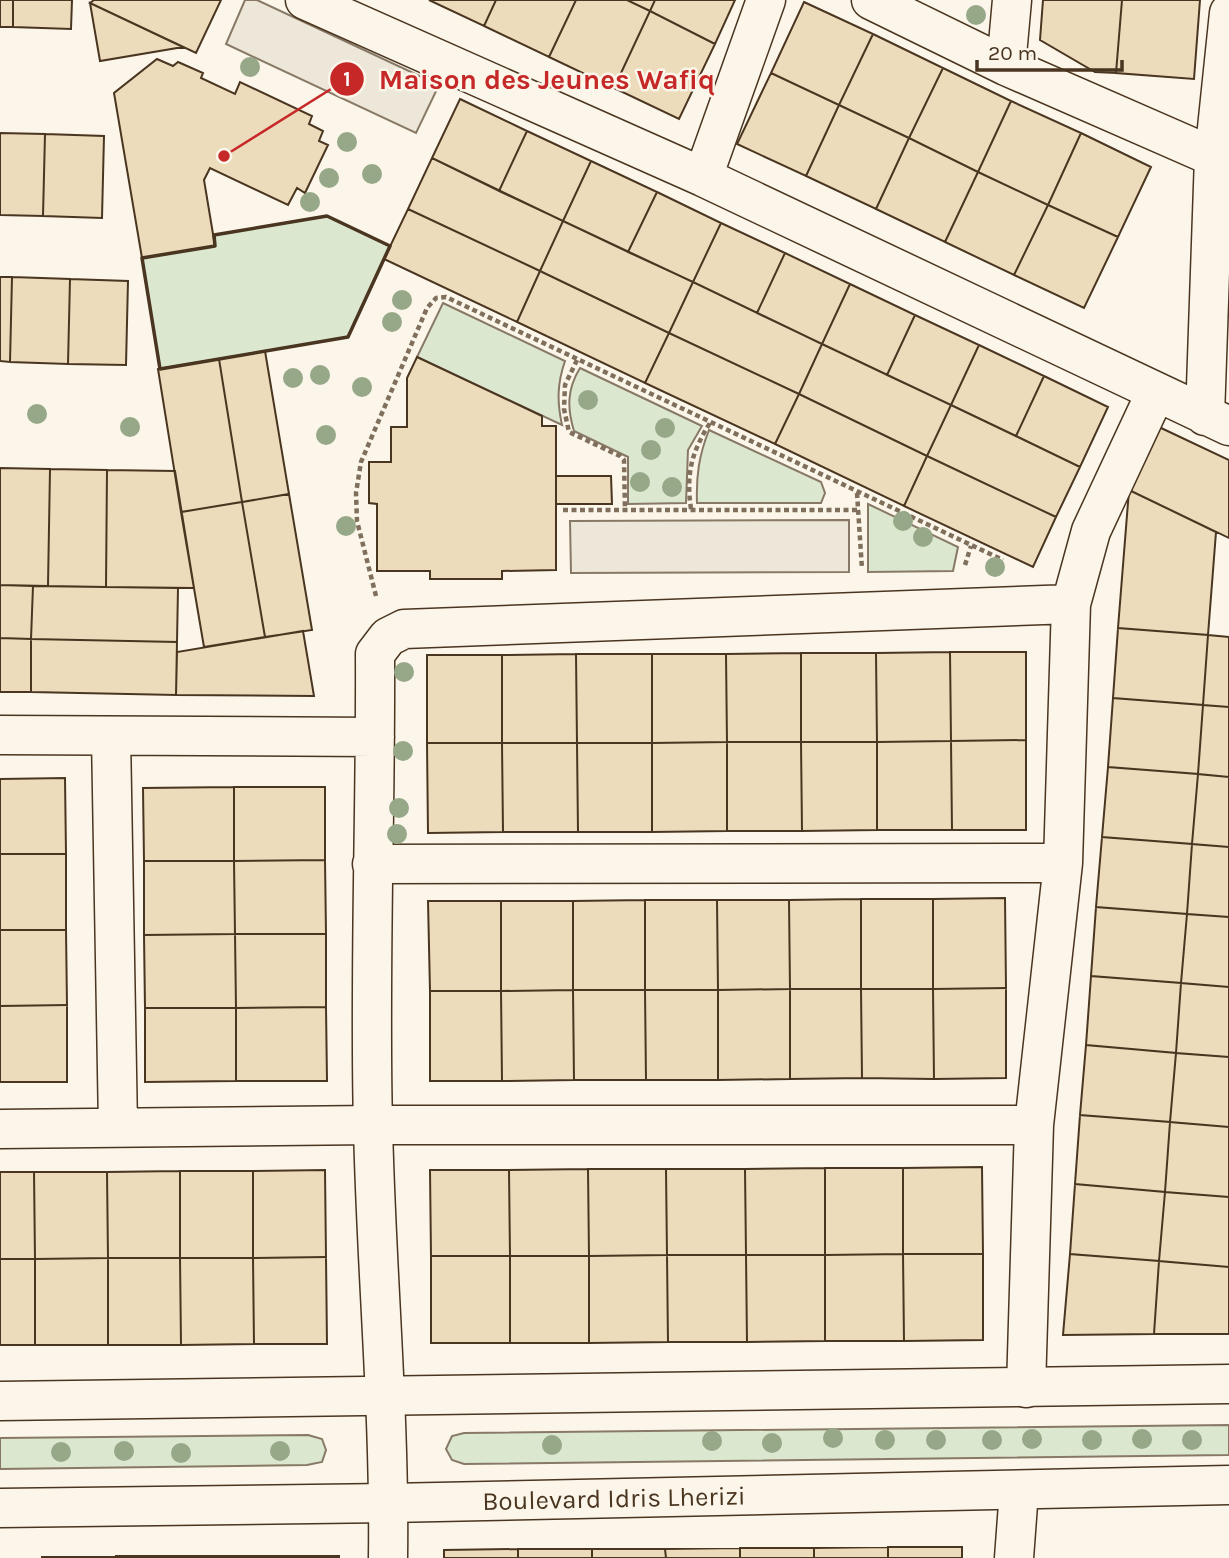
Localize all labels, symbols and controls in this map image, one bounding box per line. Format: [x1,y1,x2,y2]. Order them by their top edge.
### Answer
scale bar [977,28,1122,72]
text: 20 m [988,41,1037,65]
callout: Maison des Jeunes Wafiq [329,55,729,104]
text: Maison des Jeunes Wafiq [379,63,715,96]
text: 1 [343,67,351,91]
street label: Boulevard Idris Lherizi [482,1480,746,1516]

